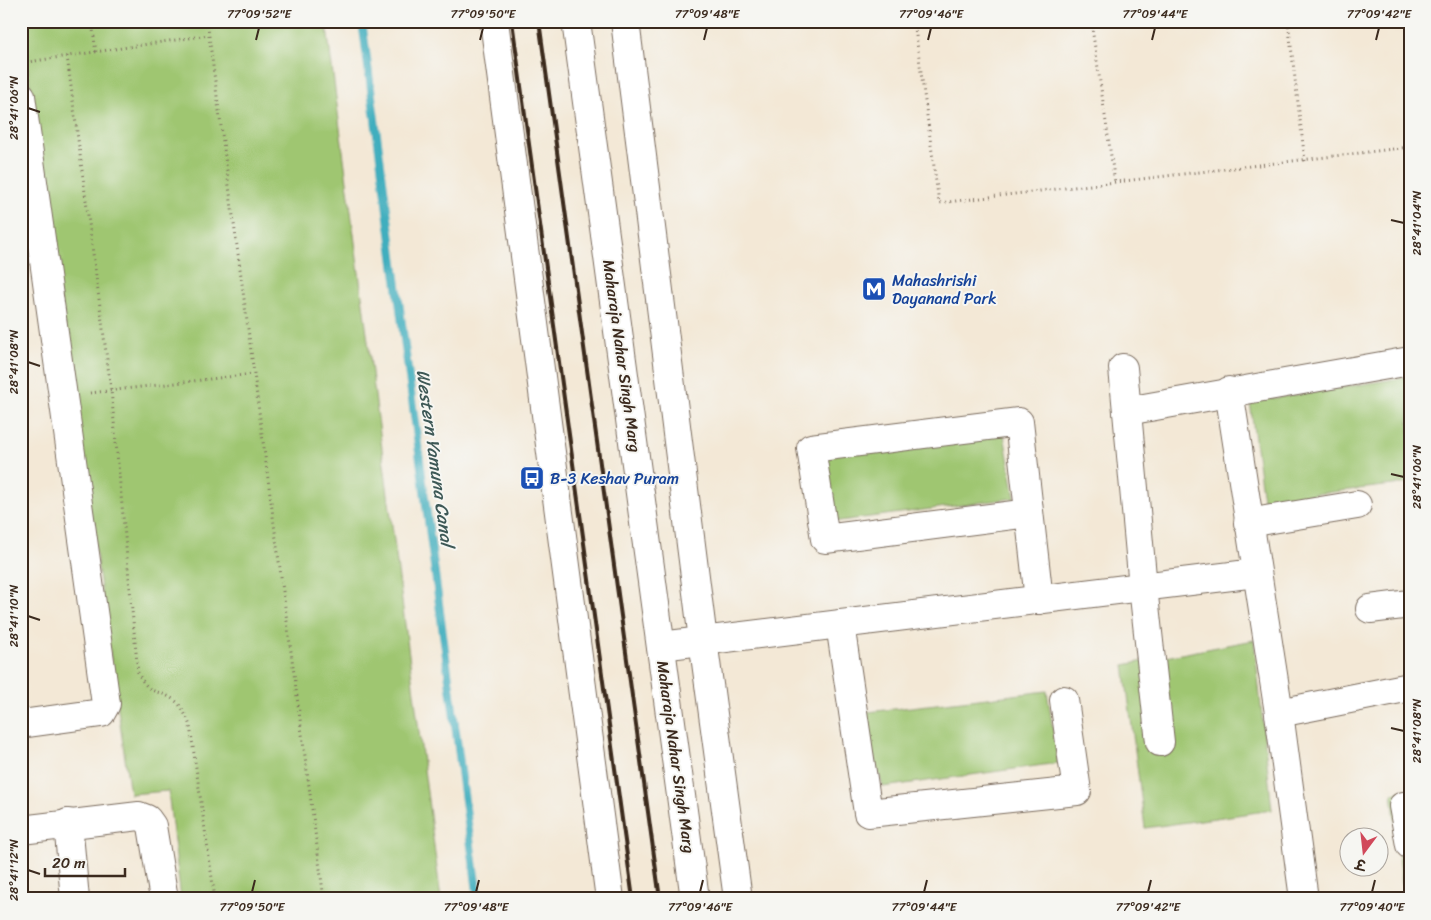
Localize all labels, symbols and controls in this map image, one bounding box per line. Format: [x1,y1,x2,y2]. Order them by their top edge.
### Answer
text: 77°09'52"E [227,3,292,25]
text: 77°09'50"E [451,3,517,25]
text: 77°09'48"E [675,3,741,25]
text: 77°09'46"E [899,3,964,25]
text: 77°09'44"E [1123,3,1189,25]
text: 77°09'42"E [1347,3,1412,25]
text: 28°41'06"N [3,75,25,140]
text: 28°41'04"N [1406,190,1428,255]
street label: Maharaja Nahar Singh Marg [594,258,650,454]
place label: Mahashrishi Dayanand Park [892,266,997,313]
metro station icon: Mahashrishi Dayanand Park [861,276,887,302]
text: 28°41'08"N [3,329,25,394]
water label: Western Yamuna Canal [407,367,464,552]
text: 28°41'06"N [1406,444,1428,509]
place label: B-3 Keshav Puram [550,464,679,493]
bus stop icon: B-3 Keshav Puram [519,465,545,491]
text: 28°41'10"N [3,584,25,647]
street label: Maharaja Nahar Singh Marg [648,659,704,855]
text: 28°41'08"N [1406,698,1428,763]
north arrow [1338,828,1388,878]
text: 28°41'12"N [3,838,25,901]
scale bar [45,845,125,877]
text: 20 m [52,850,86,876]
text: उ [1351,850,1370,878]
text: 77°09'50"E [220,896,286,918]
text: 77°09'48"E [444,896,510,918]
text: 77°09'46"E [668,896,733,918]
text: 77°09'44"E [892,896,958,918]
text: 77°09'42"E [1116,896,1181,918]
text: 77°09'40"E [1340,896,1406,918]

